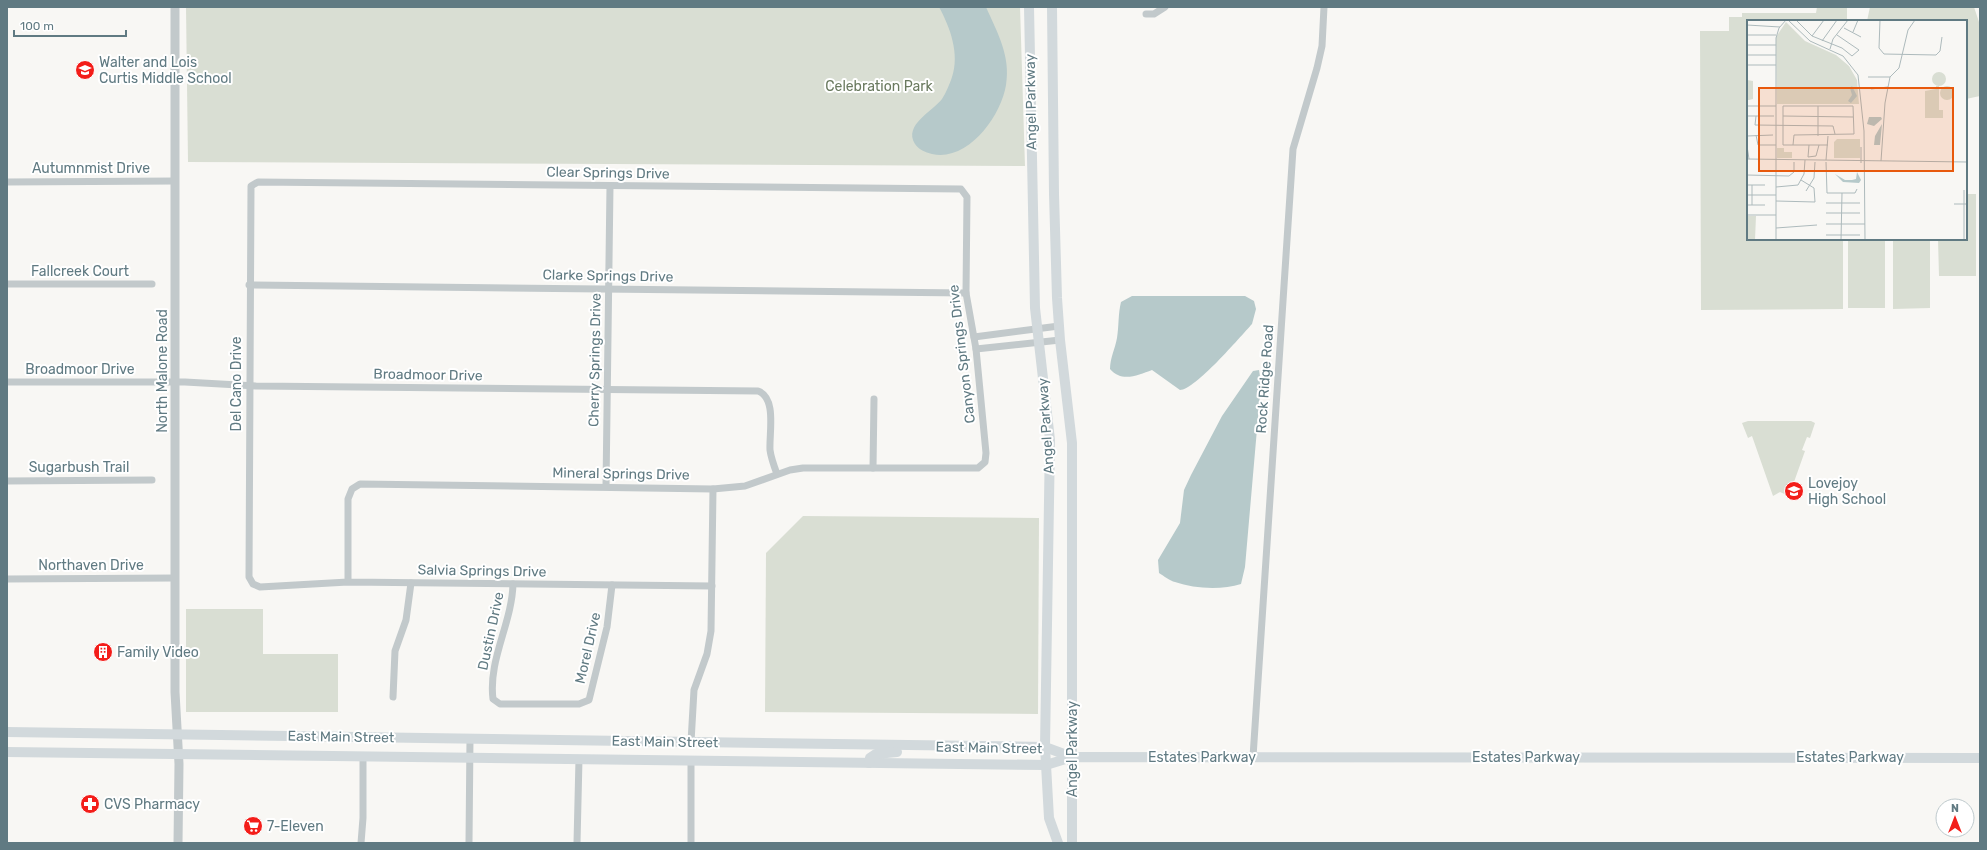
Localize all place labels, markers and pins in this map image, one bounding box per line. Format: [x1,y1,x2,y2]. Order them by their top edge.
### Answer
place label: Walter and Lois Curtis Middle School [99,54,232,87]
school or university icon: Walter and Lois Curtis Middle School [74,59,96,81]
place label: Lovejoy High School [1808,475,1886,508]
school or university icon: Lovejoy High School [1783,480,1805,502]
building icon: Family Video [92,641,114,663]
place label: Family Video [117,644,199,661]
pharmacy icon: CVS Pharmacy [79,793,101,815]
place label: CVS Pharmacy [104,796,200,813]
supermarket icon: 7-Eleven [242,815,264,837]
place label: 7-Eleven [267,818,324,835]

